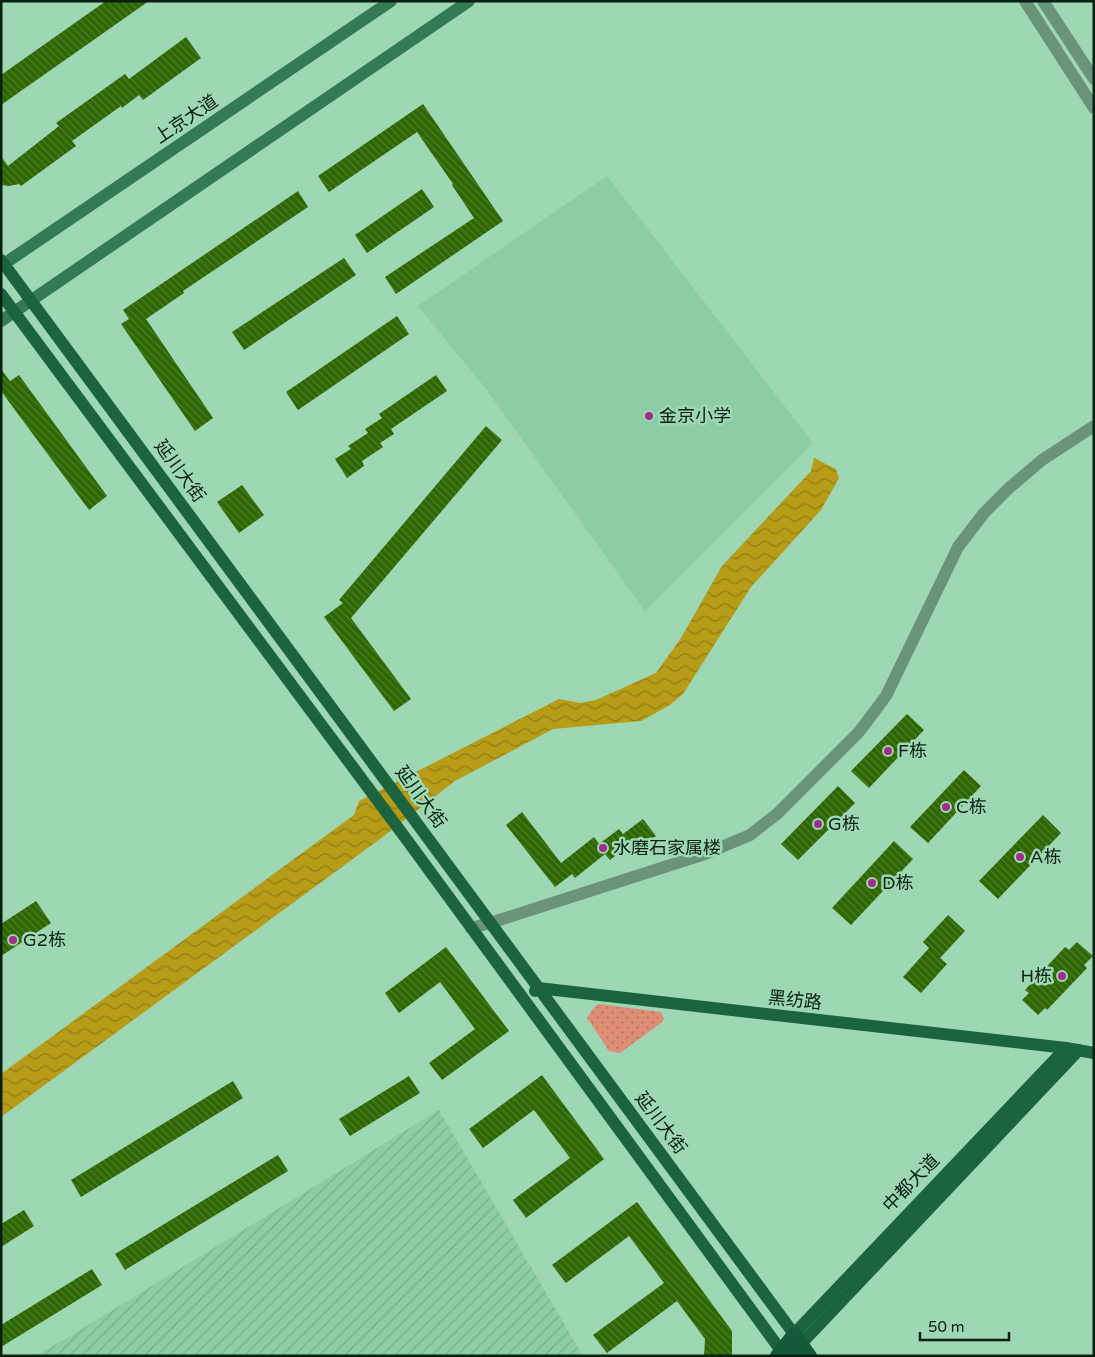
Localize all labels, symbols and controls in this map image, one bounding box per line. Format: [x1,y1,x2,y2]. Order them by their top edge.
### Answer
street label: 上京大道 [150,90,222,148]
place label: 金京小学 [659,405,731,427]
marker: 金京小学 [643,410,655,422]
street label: 延川大街 [150,435,210,507]
place label: F栋 [898,740,927,762]
marker: F栋 [882,745,894,757]
street label: 延川大街 [391,761,451,833]
place label: C栋 [956,796,987,818]
marker: C栋 [940,801,952,813]
place label: G栋 [828,813,860,835]
marker: G栋 [812,818,824,830]
place label: 水磨石家属楼 [613,837,721,859]
marker: 水磨石家属楼 [597,842,609,854]
place label: A栋 [1030,846,1061,868]
marker: A栋 [1014,851,1026,863]
place label: D栋 [882,872,914,894]
marker: D栋 [866,877,878,889]
place label: G2栋 [23,929,66,951]
marker: G2栋 [7,934,19,946]
place label: H栋 [1020,965,1052,987]
marker: H栋 [1056,970,1068,982]
street label: 黑纺路 [767,986,823,1014]
street label: 延川大街 [631,1088,691,1158]
street label: 中都大道 [878,1149,944,1217]
scale bar [920,1310,1009,1342]
text: 50 m [928,1318,965,1336]

